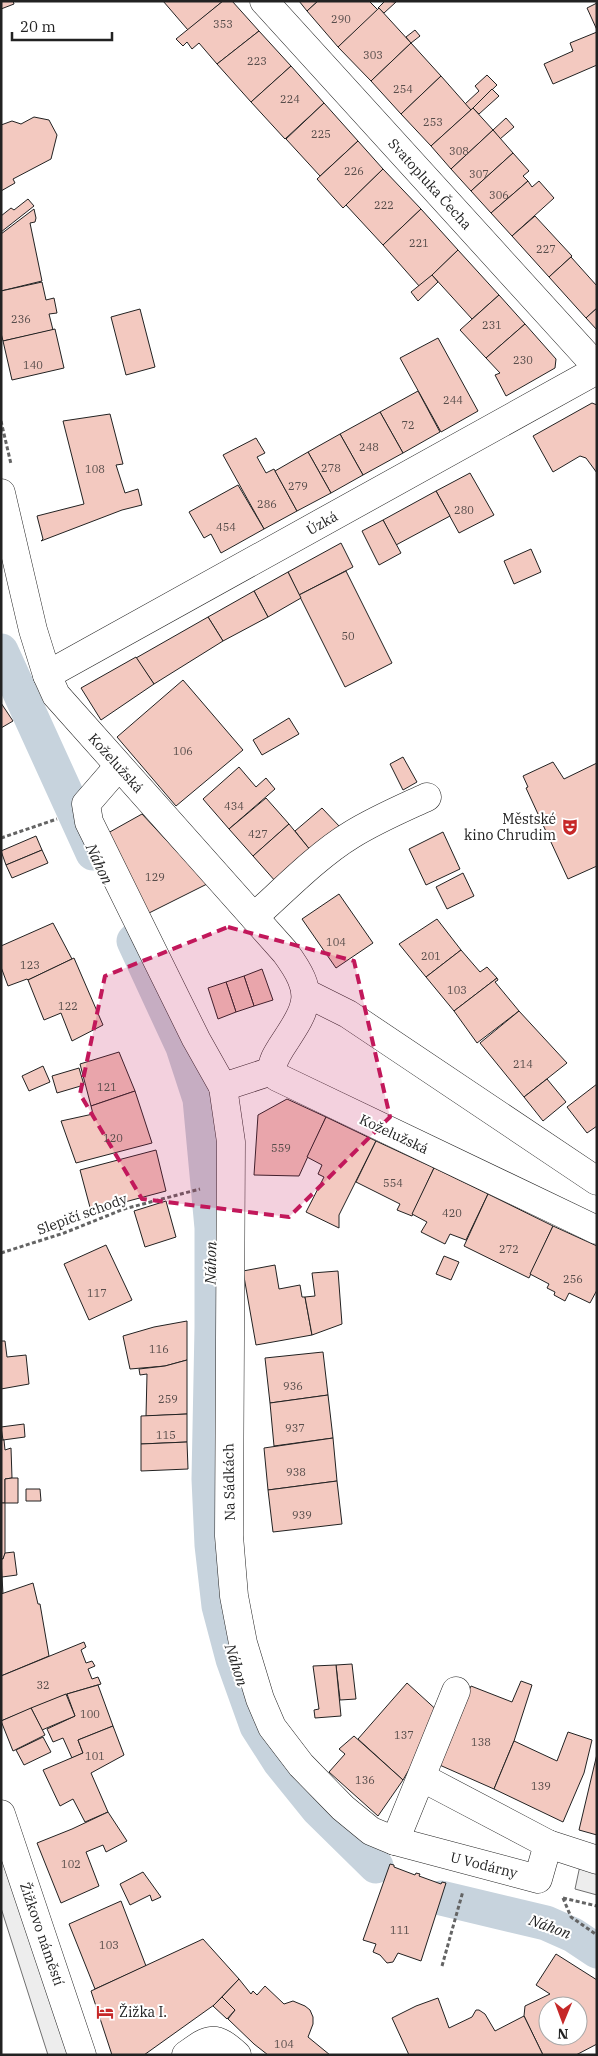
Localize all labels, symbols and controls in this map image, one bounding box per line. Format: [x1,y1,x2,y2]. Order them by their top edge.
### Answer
scale bar [12,10,112,42]
house number: 290 [331,12,351,26]
text: 20 m [20,17,56,36]
house number: 353 [213,17,233,31]
house number: 303 [363,48,383,62]
house number: 223 [247,54,267,68]
house number: 254 [393,82,413,96]
house number: 224 [280,92,300,106]
house number: 253 [423,115,443,129]
house number: 225 [311,127,331,141]
street label: Svatopluka Čecha [384,134,477,234]
house number: 308 [449,144,469,158]
house number: 226 [344,164,364,178]
house number: 307 [469,167,489,181]
house number: 306 [489,188,509,202]
house number: 222 [374,198,394,212]
house number: 221 [409,236,429,250]
house number: 227 [536,242,556,256]
house number: 236 [11,312,31,326]
house number: 231 [482,318,502,332]
house number: 230 [513,353,533,367]
house number: 140 [23,358,43,372]
house number: 244 [443,393,463,407]
house number: 72 [401,418,415,432]
house number: 248 [359,440,379,454]
house number: 278 [321,461,341,475]
house number: 108 [85,462,105,476]
house number: 279 [288,479,308,493]
house number: 286 [257,497,277,511]
house number: 280 [454,503,474,517]
street label: Úzká [303,506,341,539]
house number: 454 [216,520,236,534]
house number: 50 [341,629,355,643]
street label: Koželužská [84,729,148,797]
house number: 106 [173,744,193,758]
house number: 434 [224,799,244,813]
place label: Městské kino Chrudim [464,810,556,844]
theatre icon: Městské kino Chrudim [560,817,580,837]
house number: 427 [248,827,268,841]
water label: Náhon [81,839,117,888]
house number: 129 [145,870,165,884]
house number: 104 [326,935,346,949]
house number: 201 [421,949,441,963]
house number: 123 [20,958,40,972]
house number: 103 [447,983,467,997]
house number: 122 [58,999,78,1013]
house number: 214 [513,1057,533,1071]
house number: 121 [97,1080,117,1094]
street label: Koželužská [357,1110,432,1158]
house number: 120 [103,1131,123,1145]
house number: 559 [271,1141,291,1155]
house number: 554 [383,1176,403,1190]
street label: Slepičí schody [34,1189,130,1239]
house number: 420 [442,1206,462,1220]
water label: Náhon [201,1241,220,1286]
house number: 272 [499,1242,519,1256]
house number: 256 [563,1272,583,1286]
house number: 117 [87,1286,107,1300]
house number: 116 [149,1342,169,1356]
house number: 936 [283,1379,303,1393]
house number: 259 [158,1392,178,1406]
house number: 937 [285,1421,305,1435]
house number: 115 [156,1428,176,1442]
street label: Na Sádkách [219,1443,239,1521]
house number: 938 [286,1465,306,1479]
house number: 939 [292,1508,312,1522]
water label: Náhon [220,1641,252,1689]
house number: 32 [36,1678,50,1692]
house number: 100 [80,1707,100,1721]
house number: 137 [394,1728,414,1742]
house number: 138 [471,1735,491,1749]
house number: 101 [85,1749,105,1763]
house number: 136 [355,1773,375,1787]
house number: 139 [531,1779,551,1793]
street label: U Vodárny [448,1848,520,1882]
house number: 102 [61,1857,81,1871]
street label: Žižkovo náměstí [16,1880,68,1988]
water label: Náhon [526,1910,574,1943]
house number: 111 [390,1923,410,1937]
house number: 103 [99,1938,119,1952]
north arrow [538,1996,588,2046]
hotel icon: Žižka I. [95,2002,115,2022]
place label: Žižka I. [119,2003,167,2021]
text: N [557,2025,568,2043]
house number: 104 [274,2037,294,2051]

